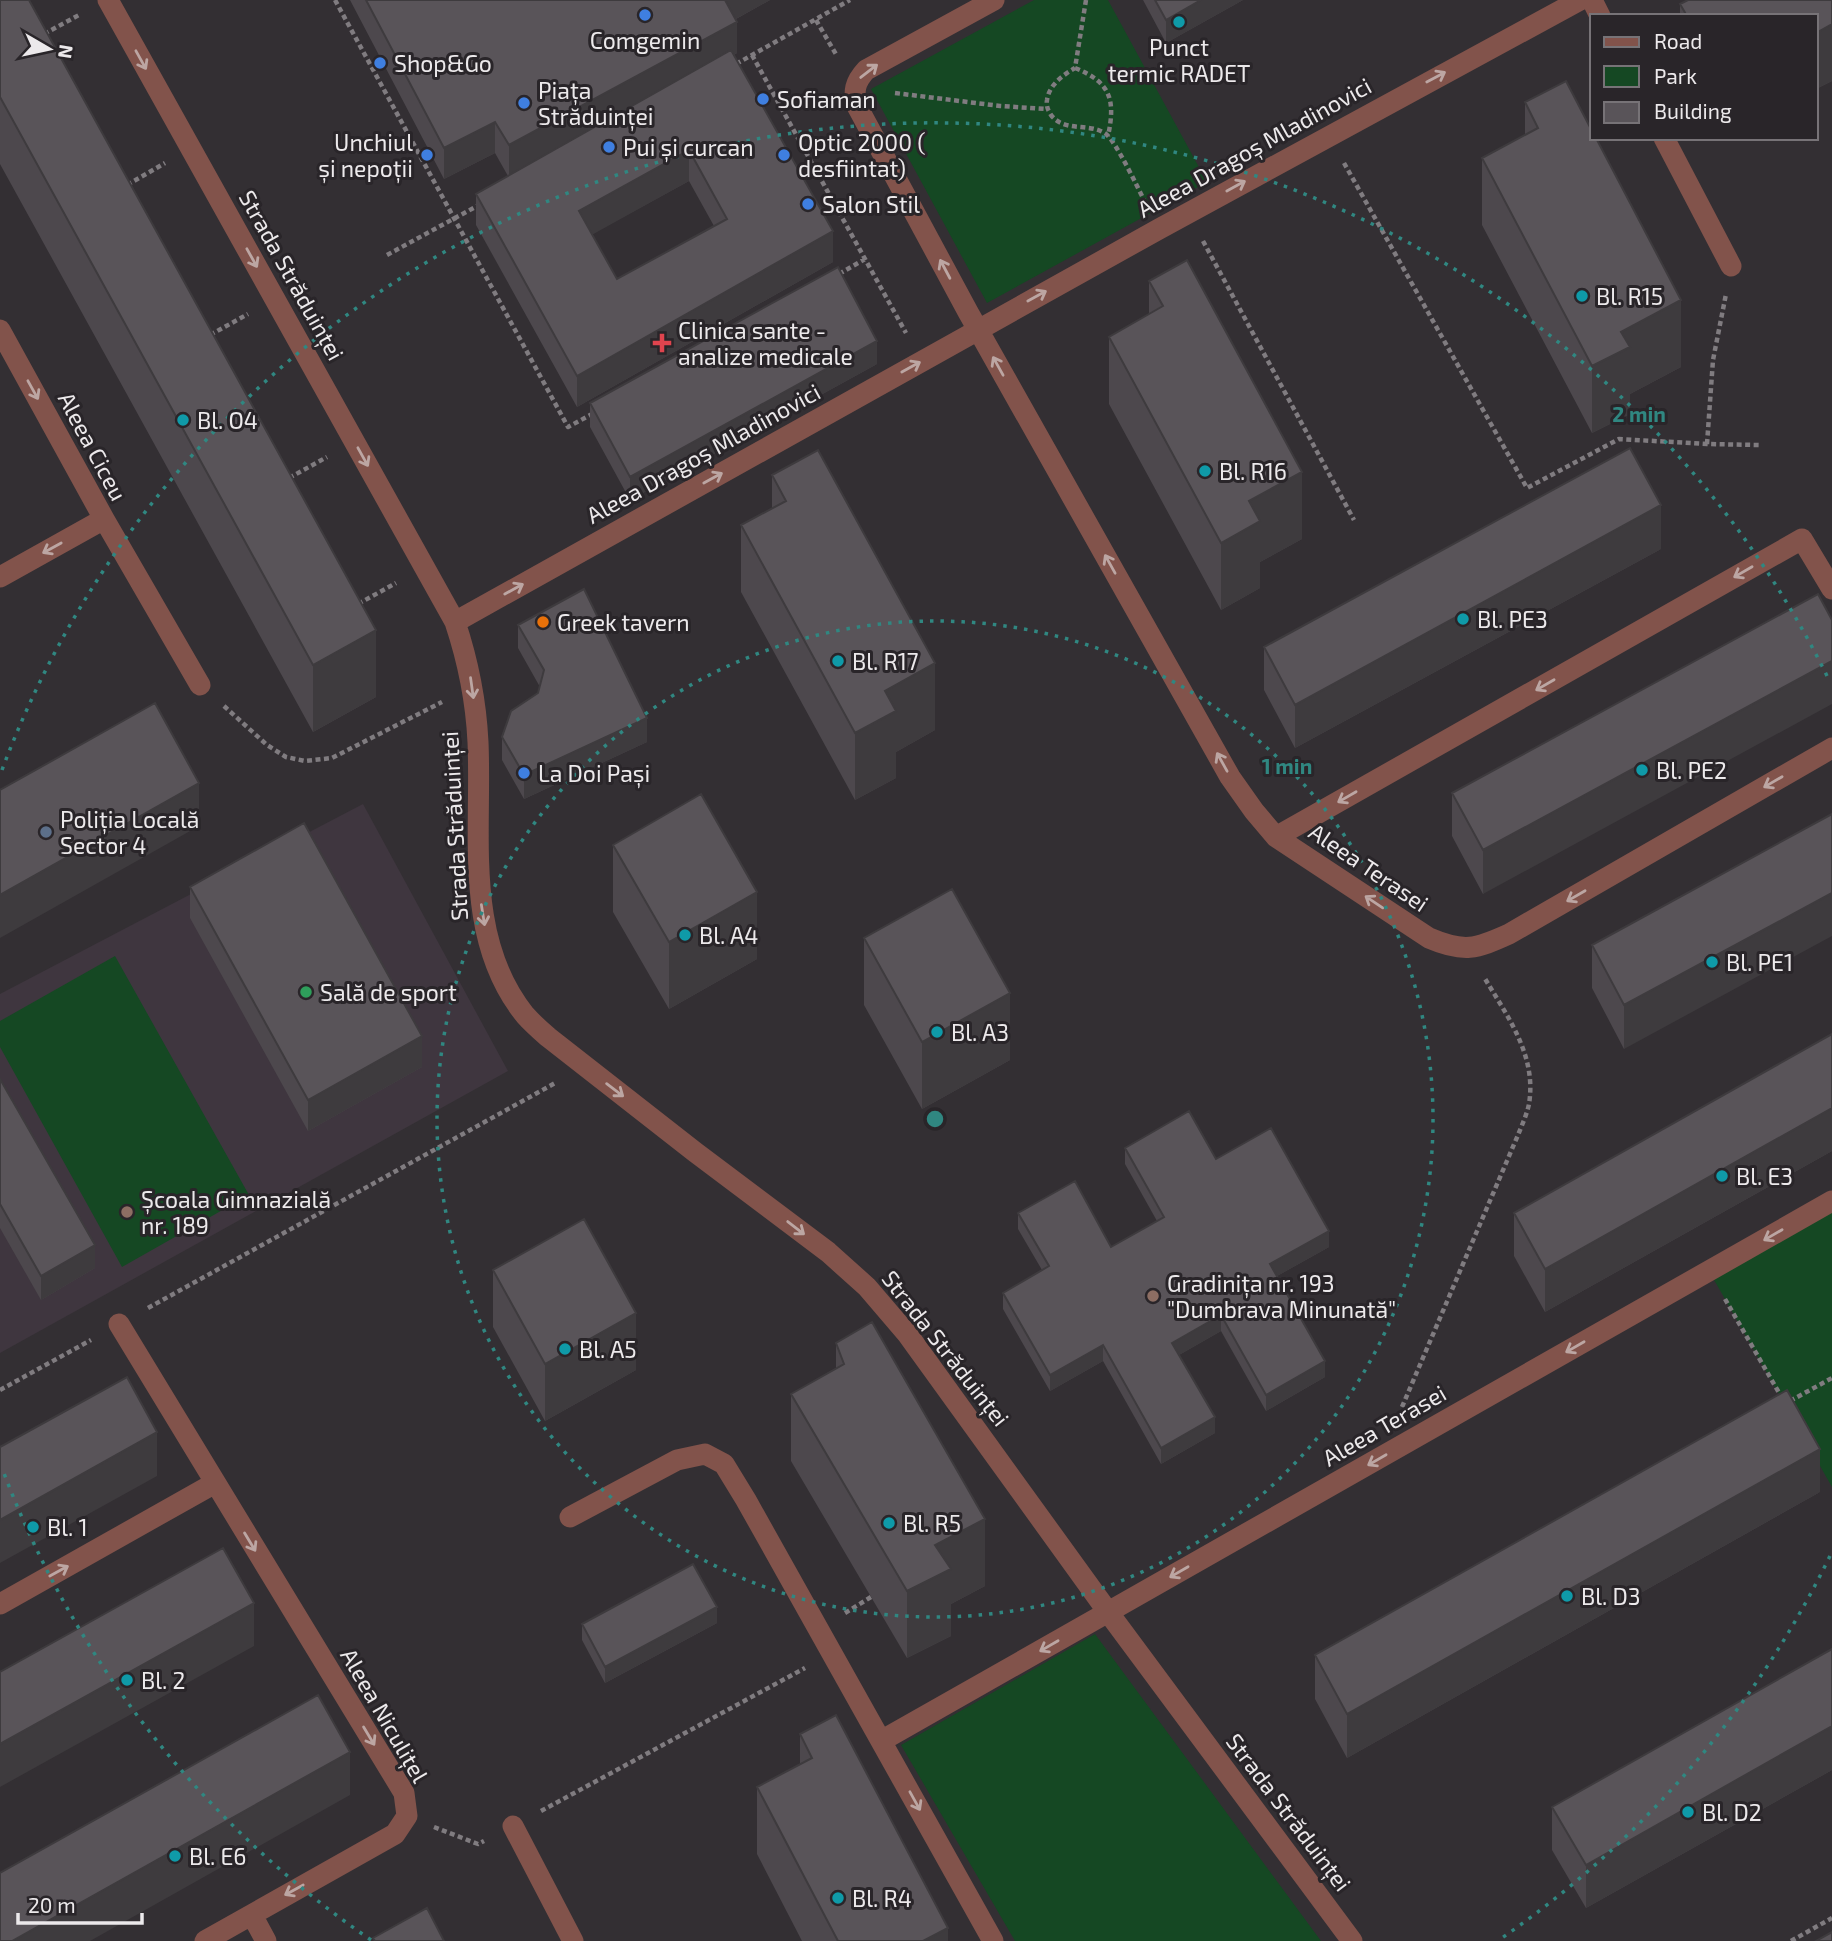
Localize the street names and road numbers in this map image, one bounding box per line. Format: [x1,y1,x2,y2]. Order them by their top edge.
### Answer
street label: Aleea Dragoș Mladinovici [1132,71,1377,225]
street label: Strada Străduinței [232,185,350,366]
street label: Aleea Dragoș Mladinovici [581,377,826,531]
street label: Aleea Ciceu [53,387,133,505]
street label: Strada Străduinței [435,730,475,922]
street label: Aleea Terasei [1304,817,1434,917]
street label: Strada Străduinței [875,1265,1015,1433]
street label: Aleea Terasei [1317,1378,1451,1472]
street label: Aleea Niculițel [334,1643,435,1788]
street label: Strada Străduinței [1219,1728,1357,1897]

